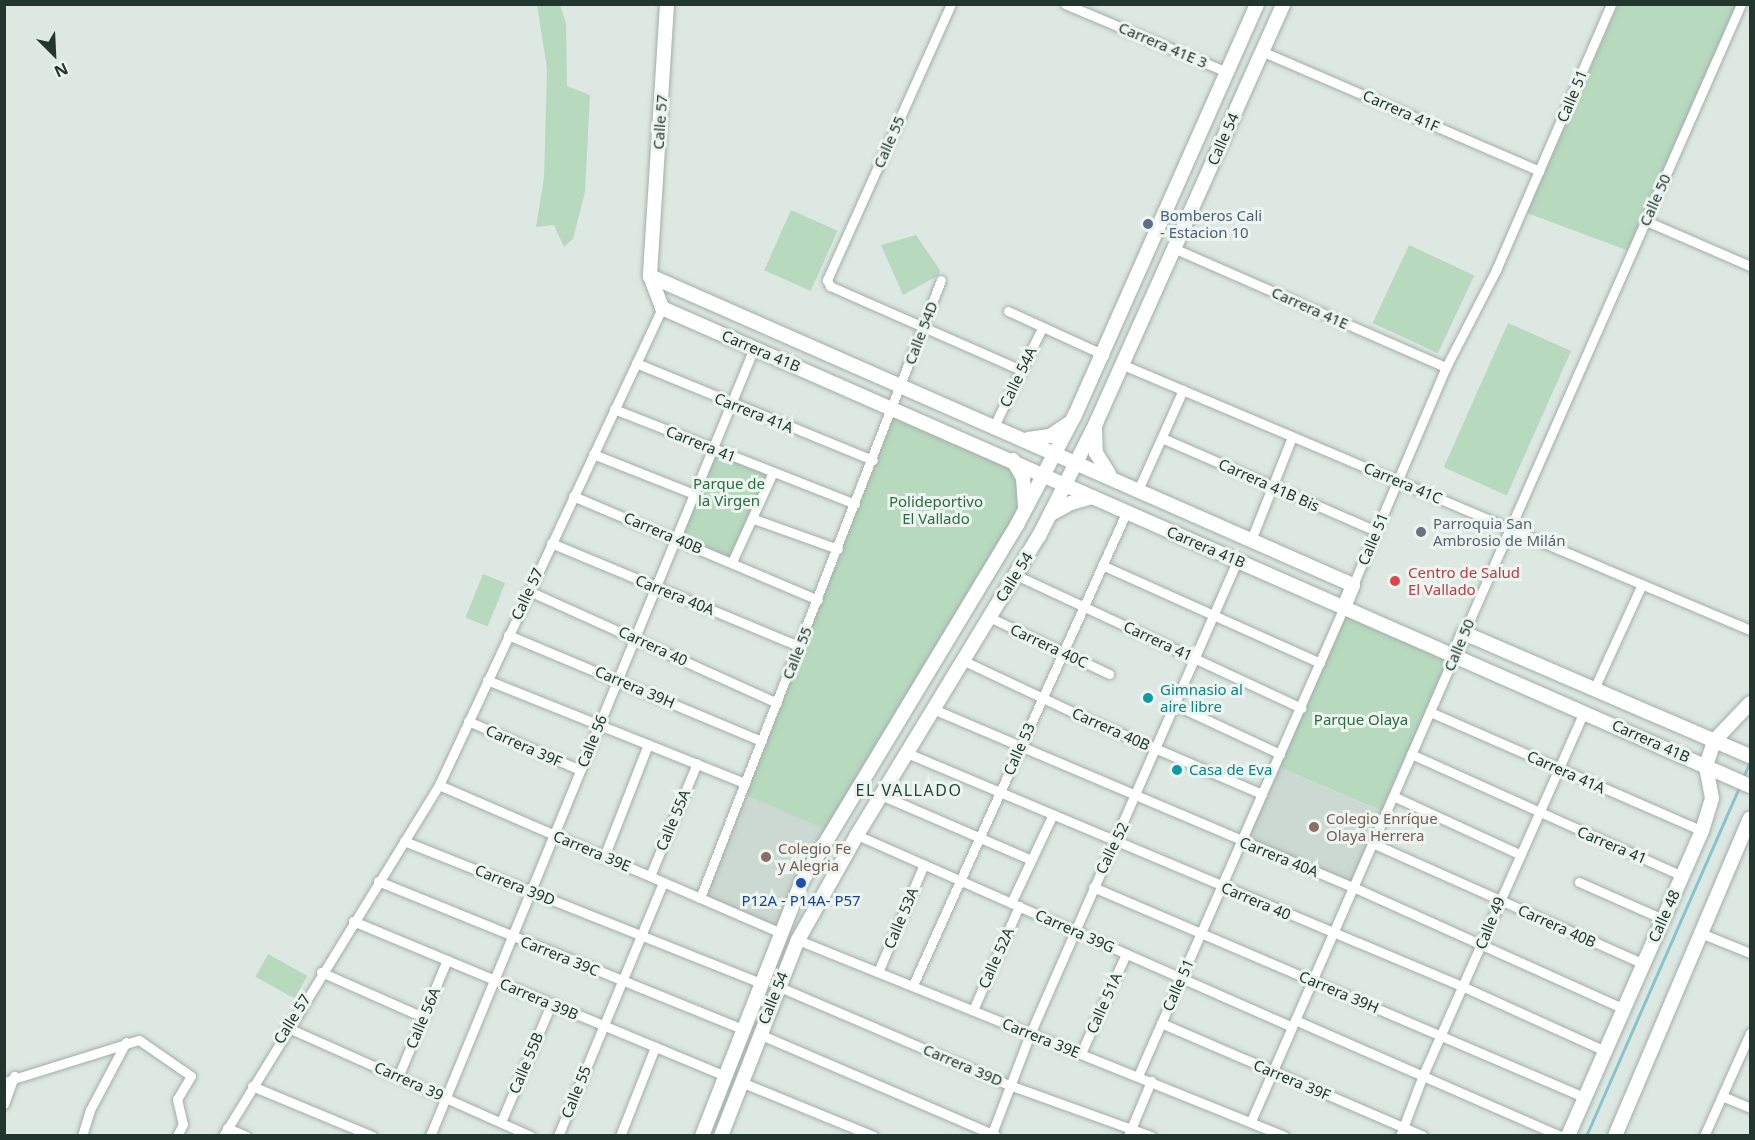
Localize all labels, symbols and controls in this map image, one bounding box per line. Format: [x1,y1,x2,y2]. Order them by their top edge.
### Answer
street label: Carrera 41E 3 [1116,18,1210,72]
north arrow [24,24,84,84]
text: N [51,58,72,83]
street label: Calle 51 [1553,67,1591,125]
street label: Carrera 41F [1360,86,1442,136]
street label: Calle 57 [649,94,671,150]
street label: Calle 54 [1204,110,1242,168]
street label: Calle 55 [870,113,908,171]
street label: Calle 50 [1636,171,1674,229]
place label: Bomberos Cali - Estacion 10 [1160,206,1262,241]
marker: Bomberos Cali - Estacion 10 [1141,217,1155,231]
street label: Carrera 41E [1269,283,1351,333]
street label: Calle 54D [901,299,941,367]
street label: Carrera 41B [719,326,803,376]
street label: Calle 54A [996,344,1040,410]
street label: Carrera 41A [712,389,796,437]
street label: Carrera 41 [663,422,739,466]
street label: Carrera 41B Bis [1216,455,1322,515]
street label: Carrera 41C [1361,458,1445,508]
park label: Parque de la Virgen [693,474,765,509]
park label: Polideportivo El Vallado [889,492,983,527]
street label: Carrera 40B [621,508,705,558]
street label: Calle 51 [1354,510,1392,568]
place label: Parroquia San Ambrosio de Milán [1433,514,1565,549]
street label: Carrera 41B [1164,522,1248,572]
marker: Parroquia San Ambrosio de Milán [1414,525,1428,539]
street label: Calle 54 [992,549,1036,605]
place label: Centro de Salud El Vallado [1408,563,1520,598]
street label: Calle 57 [507,565,547,623]
street label: Carrera 40A [633,571,717,619]
marker: Centro de Salud El Vallado [1386,572,1404,590]
street label: Calle 50 [1440,616,1478,674]
street label: Carrera 41 [1121,617,1195,665]
street label: Carrera 40C [1007,620,1091,672]
street label: Carrera 40 [616,622,690,670]
street label: Calle 55 [778,624,816,682]
street label: Carrera 39H [592,662,678,712]
place label: Gimnasio al aire libre [1160,680,1243,715]
marker: Gimnasio al aire libre [1141,691,1155,705]
street label: Carrera 40B [1069,704,1153,754]
park label: Parque Olaya [1314,711,1408,729]
street label: Calle 56 [573,712,611,770]
street label: Carrera 41B [1609,716,1693,766]
street label: Calle 53 [1000,720,1038,778]
street label: Carrera 39F [483,721,565,771]
street label: Carrera 41A [1524,747,1608,797]
place label: Casa de Eva [1189,761,1272,779]
marker: Casa de Eva [1170,763,1184,777]
district label: EL VALLADO [856,780,962,800]
street label: Calle 55A [652,787,694,853]
place label: Colegio Enríque Olaya Herrera [1326,809,1438,844]
street label: Calle 52 [1092,819,1132,877]
marker: Colegio Enríque Olaya Herrera [1307,820,1321,834]
street label: Carrera 41 [1575,822,1649,868]
street label: Carrera 39E [551,827,633,875]
street label: Carrera 40A [1237,833,1321,881]
place label: Colegio Fe y Alegria [778,839,851,874]
marker: Colegio Fe y Alegria [759,850,773,864]
street label: Carrera 39D [472,861,558,909]
marker: P12A - P14A- P57 [794,876,808,890]
street label: Carrera 40 [1219,878,1293,924]
street label: Calle 53A [880,885,922,951]
street label: Calle 48 [1645,887,1683,945]
place label: P12A - P14A- P57 [741,892,861,910]
street label: Calle 49 [1471,894,1509,952]
street label: Carrera 40B [1515,901,1599,951]
street label: Carrera 39G [1033,906,1117,956]
street label: Calle 52A [975,925,1017,991]
street label: Carrera 39C [518,932,602,980]
street label: Calle 51 [1159,956,1197,1014]
street label: Carrera 39H [1296,967,1382,1017]
street label: Calle 54 [754,969,792,1027]
street label: Calle 51A [1083,970,1125,1036]
street label: Carrera 39B [497,974,581,1024]
street label: Calle 56A [402,985,444,1051]
street label: Calle 57 [270,991,314,1047]
street label: Carrera 39E [1000,1014,1082,1062]
street label: Calle 55B [505,1030,547,1096]
street label: Carrera 39D [920,1040,1006,1090]
street label: Carrera 39F [1251,1056,1333,1104]
street label: Carrera 39 [372,1058,446,1104]
street label: Calle 55 [557,1063,595,1121]

